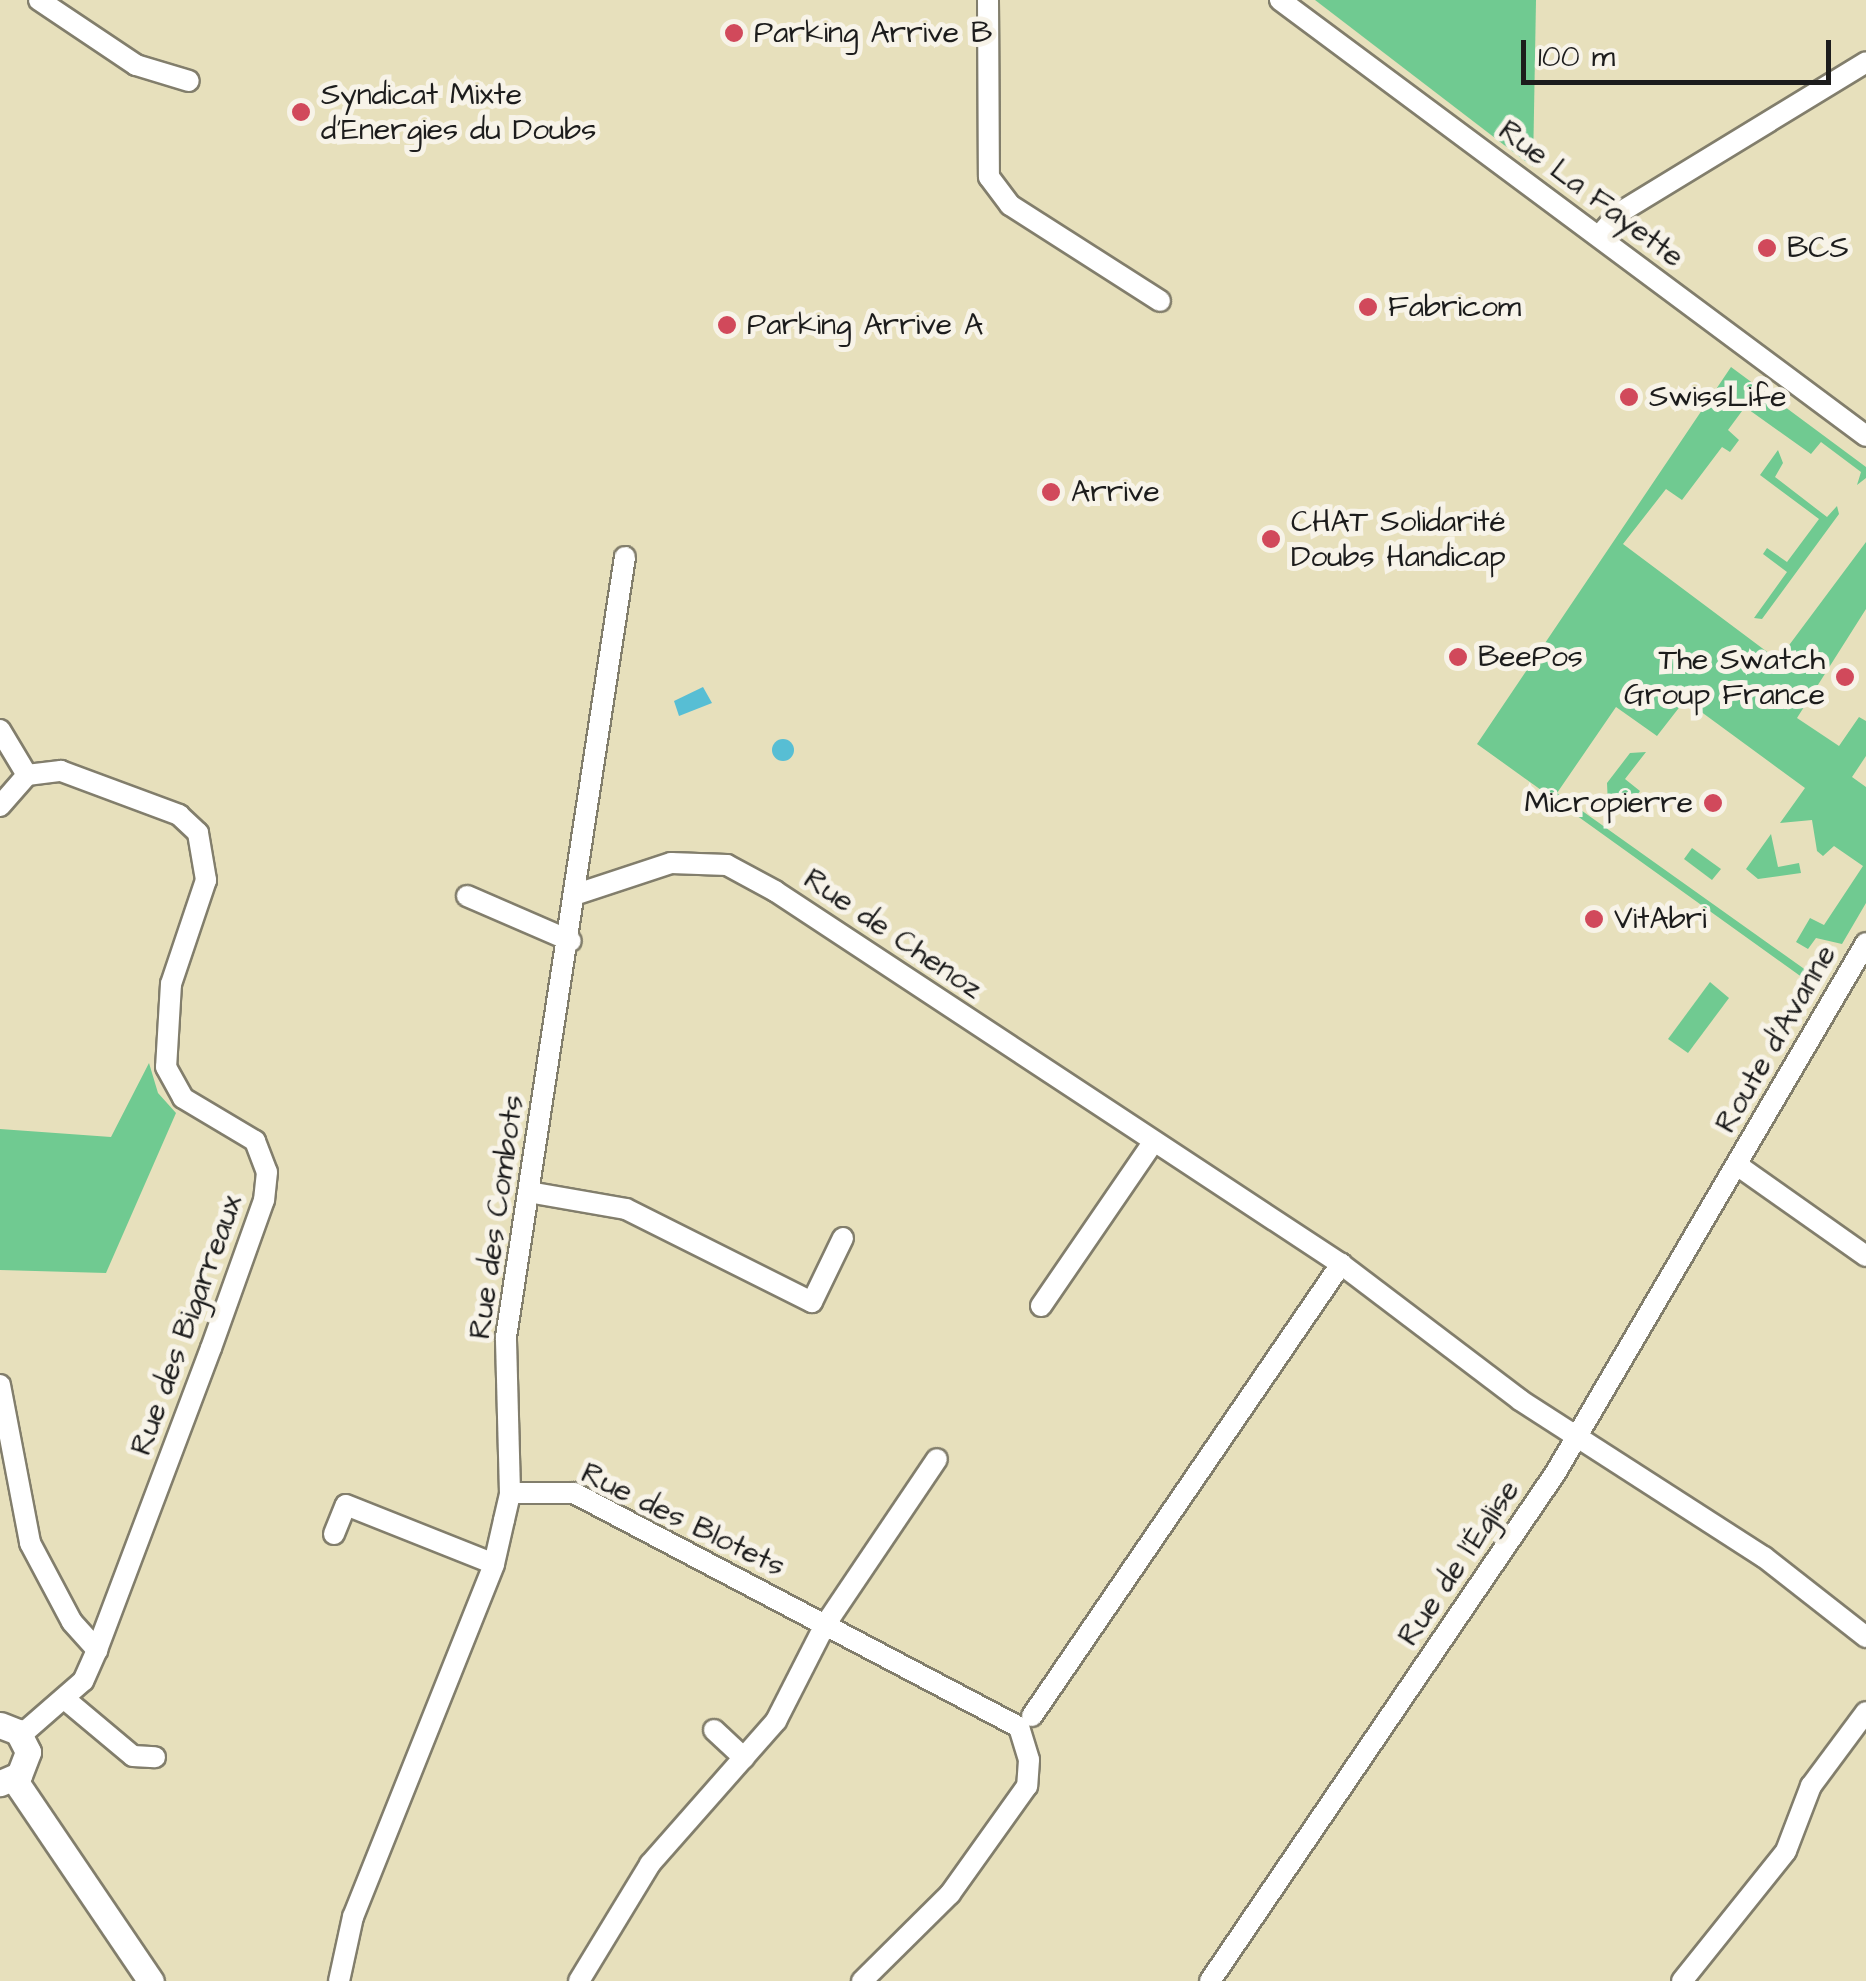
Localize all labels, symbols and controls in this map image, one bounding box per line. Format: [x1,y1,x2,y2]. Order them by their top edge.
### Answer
place label: Parking Arrive B [754,15,992,51]
scale bar [1526,20,1836,82]
marker: Parking Arrive B [723,22,745,44]
text: 100 m [1538,36,1615,78]
place label: Syndicat Mixte d'Energies du Doubs [321,77,596,148]
marker: Syndicat Mixte d'Energies du Doubs [290,101,312,123]
street label: Rue La Fayette [1491,113,1691,275]
place label: BCS [1787,230,1849,266]
marker: BCS [1756,237,1778,259]
place label: Fabricom [1388,289,1521,325]
marker: Fabricom [1357,296,1379,318]
place label: Parking Arrive A [747,307,983,343]
marker: Parking Arrive A [716,314,738,336]
place label: SwissLife [1649,379,1787,415]
marker: SwissLife [1618,386,1640,408]
place label: Arrive [1071,474,1160,510]
marker: Arrive [1040,481,1062,503]
place label: CHAT Solidarité Doubs Handicap [1291,504,1506,574]
marker: CHAT Solidarité Doubs Handicap [1260,528,1282,550]
place label: BeePos [1478,639,1583,675]
place label: The Swatch Group France [1624,642,1825,712]
marker: BeePos [1447,646,1469,668]
marker: The Swatch Group France [1834,666,1856,688]
place label: Micropierre [1524,785,1693,821]
marker: Micropierre [1702,792,1724,814]
street label: Rue de Chenoz [797,861,989,1007]
place label: VitAbri [1614,901,1707,937]
marker: VitAbri [1583,908,1605,930]
street label: Route d'Avanne [1708,939,1844,1139]
street label: Rue des Combots [462,1093,532,1341]
street label: Rue des Bigarreaux [123,1190,251,1460]
street label: Rue des Blotets [575,1455,791,1585]
street label: Rue de l'Église [1390,1473,1528,1653]

